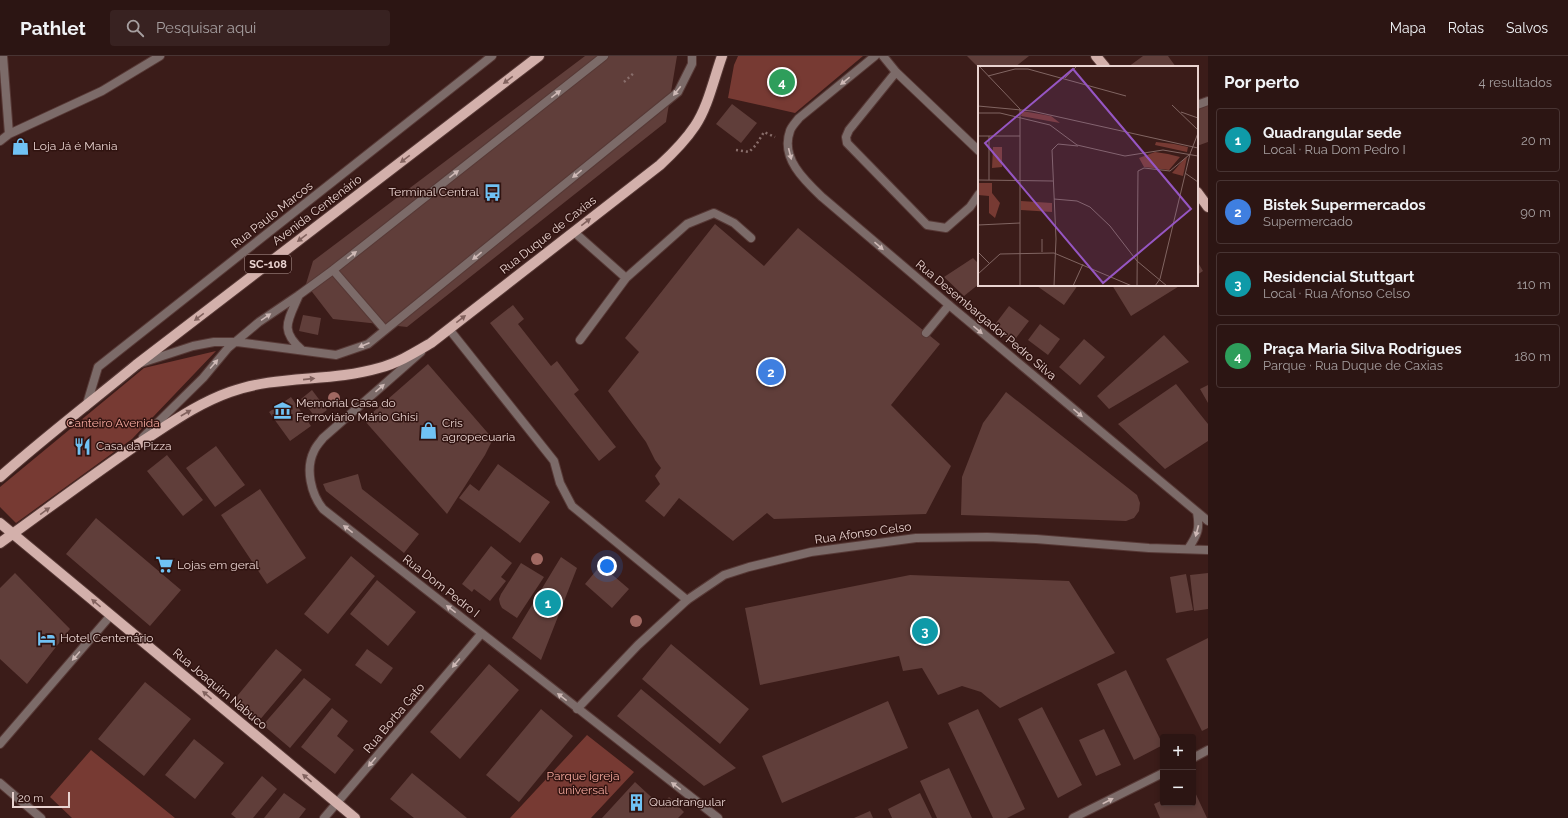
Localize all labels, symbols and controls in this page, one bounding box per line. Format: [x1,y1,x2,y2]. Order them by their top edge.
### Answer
search box [110,10,390,46]
text: Pathlet [20,17,86,39]
icon: search [124,17,146,39]
text: Pesquisar aqui [156,19,256,37]
text: Mapa [1390,20,1426,36]
text: Rotas [1448,20,1484,36]
text: Salvos [1506,20,1548,36]
inset map [978,66,1198,286]
pin: 4 [769,67,795,97]
text: Por perto [1224,72,1299,92]
one-way arrow [503,75,514,84]
text: 4 resultados [1479,75,1552,90]
one-way arrow [839,76,850,85]
one-way arrow [673,86,681,96]
one-way arrow [550,89,561,98]
text: Quadrangular sede [1263,124,1402,142]
text: 1 [1235,133,1241,148]
text: 20 m [1521,133,1551,148]
shop icon: Loja Já é Mania [10,136,30,156]
place label: Loja Já é Mania [33,139,118,153]
text: Local · Rua Dom Pedro I [1263,142,1406,157]
one-way arrow [788,148,794,160]
one-way arrow [400,154,411,163]
one-way arrow [448,170,459,179]
one-way arrow [572,170,583,178]
street label: Avenida Centenário [270,172,364,248]
street label: Rua Paulo Marcos [228,179,316,251]
bus stop icon: Terminal Central [482,182,502,202]
place label: Terminal Central [388,185,480,199]
street label: Rua Duque de Caxias [497,193,599,277]
text: Bistek Supermercados [1263,196,1426,214]
text: 2 [1234,205,1242,220]
text: 90 m [1520,205,1551,220]
text: Supermercado [1263,214,1353,229]
one-way arrow [581,218,592,227]
one-way arrow [296,233,307,242]
one-way arrow [874,241,885,250]
one-way arrow [346,250,357,259]
one-way arrow [471,251,482,260]
road number: SC-108 [245,255,291,273]
street label: Rua Desembargador Pedro Silva [913,257,1059,383]
text: Residencial Stuttgart [1263,268,1415,286]
text: 3 [1234,277,1242,292]
text: 110 m [1517,277,1551,292]
text: Local · Rua Afonso Celso [1263,286,1410,301]
one-way arrow [193,312,204,321]
one-way arrow [261,313,272,321]
one-way arrow [456,315,467,324]
one-way arrow [973,326,984,334]
text: Praça Maria Silva Rodrigues [1263,340,1462,358]
one-way arrow [358,342,369,348]
text: 4 [1234,349,1242,364]
text: 180 m [1515,349,1551,364]
pin: 2 [758,357,784,387]
text: Parque · Rua Duque de Caxias [1263,358,1443,373]
one-way arrow [210,359,219,369]
one-way arrow [303,375,315,382]
one-way arrow [375,383,385,392]
place label: Memorial Casa do Ferroviário Mário Ghisi [296,396,418,424]
museum icon: Memorial Casa do Ferroviário Mário Ghisi [273,400,293,420]
one-way arrow [180,409,192,416]
one-way arrow [1073,409,1084,418]
park label: Canteiro Avenida [66,416,160,430]
place label: Cris agropecuaria [442,416,515,444]
shop icon: Cris agropecuaria [419,420,439,440]
restaurant icon: Casa da Pizza [73,436,93,456]
place label: Casa da Pizza [96,439,172,453]
one-way arrow [39,507,50,515]
street label: Rua Afonso Celso [814,519,912,547]
one-way arrow [343,525,354,533]
one-way arrow [1194,526,1200,538]
street label: Rua Dom Pedro I [400,552,482,620]
supermarket icon: Lojas em geral [154,555,174,575]
your location [597,556,617,576]
place label: Lojas em geral [177,558,259,572]
pin: 1 [535,588,561,618]
one-way arrow [91,599,101,608]
one-way arrow [445,605,456,614]
pin: 3 [912,616,938,646]
hotel icon: Hotel Centenário [37,628,57,648]
place label: Hotel Centenário [60,631,153,645]
street label: Rua Joaquim Nabuco [170,645,270,733]
one-way arrow [72,650,81,661]
one-way arrow [452,659,461,668]
street label: Rua Borba Gato [361,680,427,756]
one-way arrow [201,691,212,700]
one-way arrow [557,693,568,702]
map controls [1160,734,1196,806]
button: + [1160,734,1196,770]
one-way arrow [367,757,376,768]
park label: Parque igreja universal [547,769,619,797]
button: − [1160,770,1196,806]
one-way arrow [301,774,312,783]
one-way arrow [671,781,682,790]
scale bar [12,790,70,809]
text: 20 m [18,792,43,805]
building icon: Quadrangular [626,792,646,812]
place label: Quadrangular [649,795,726,809]
one-way arrow [1102,797,1113,804]

